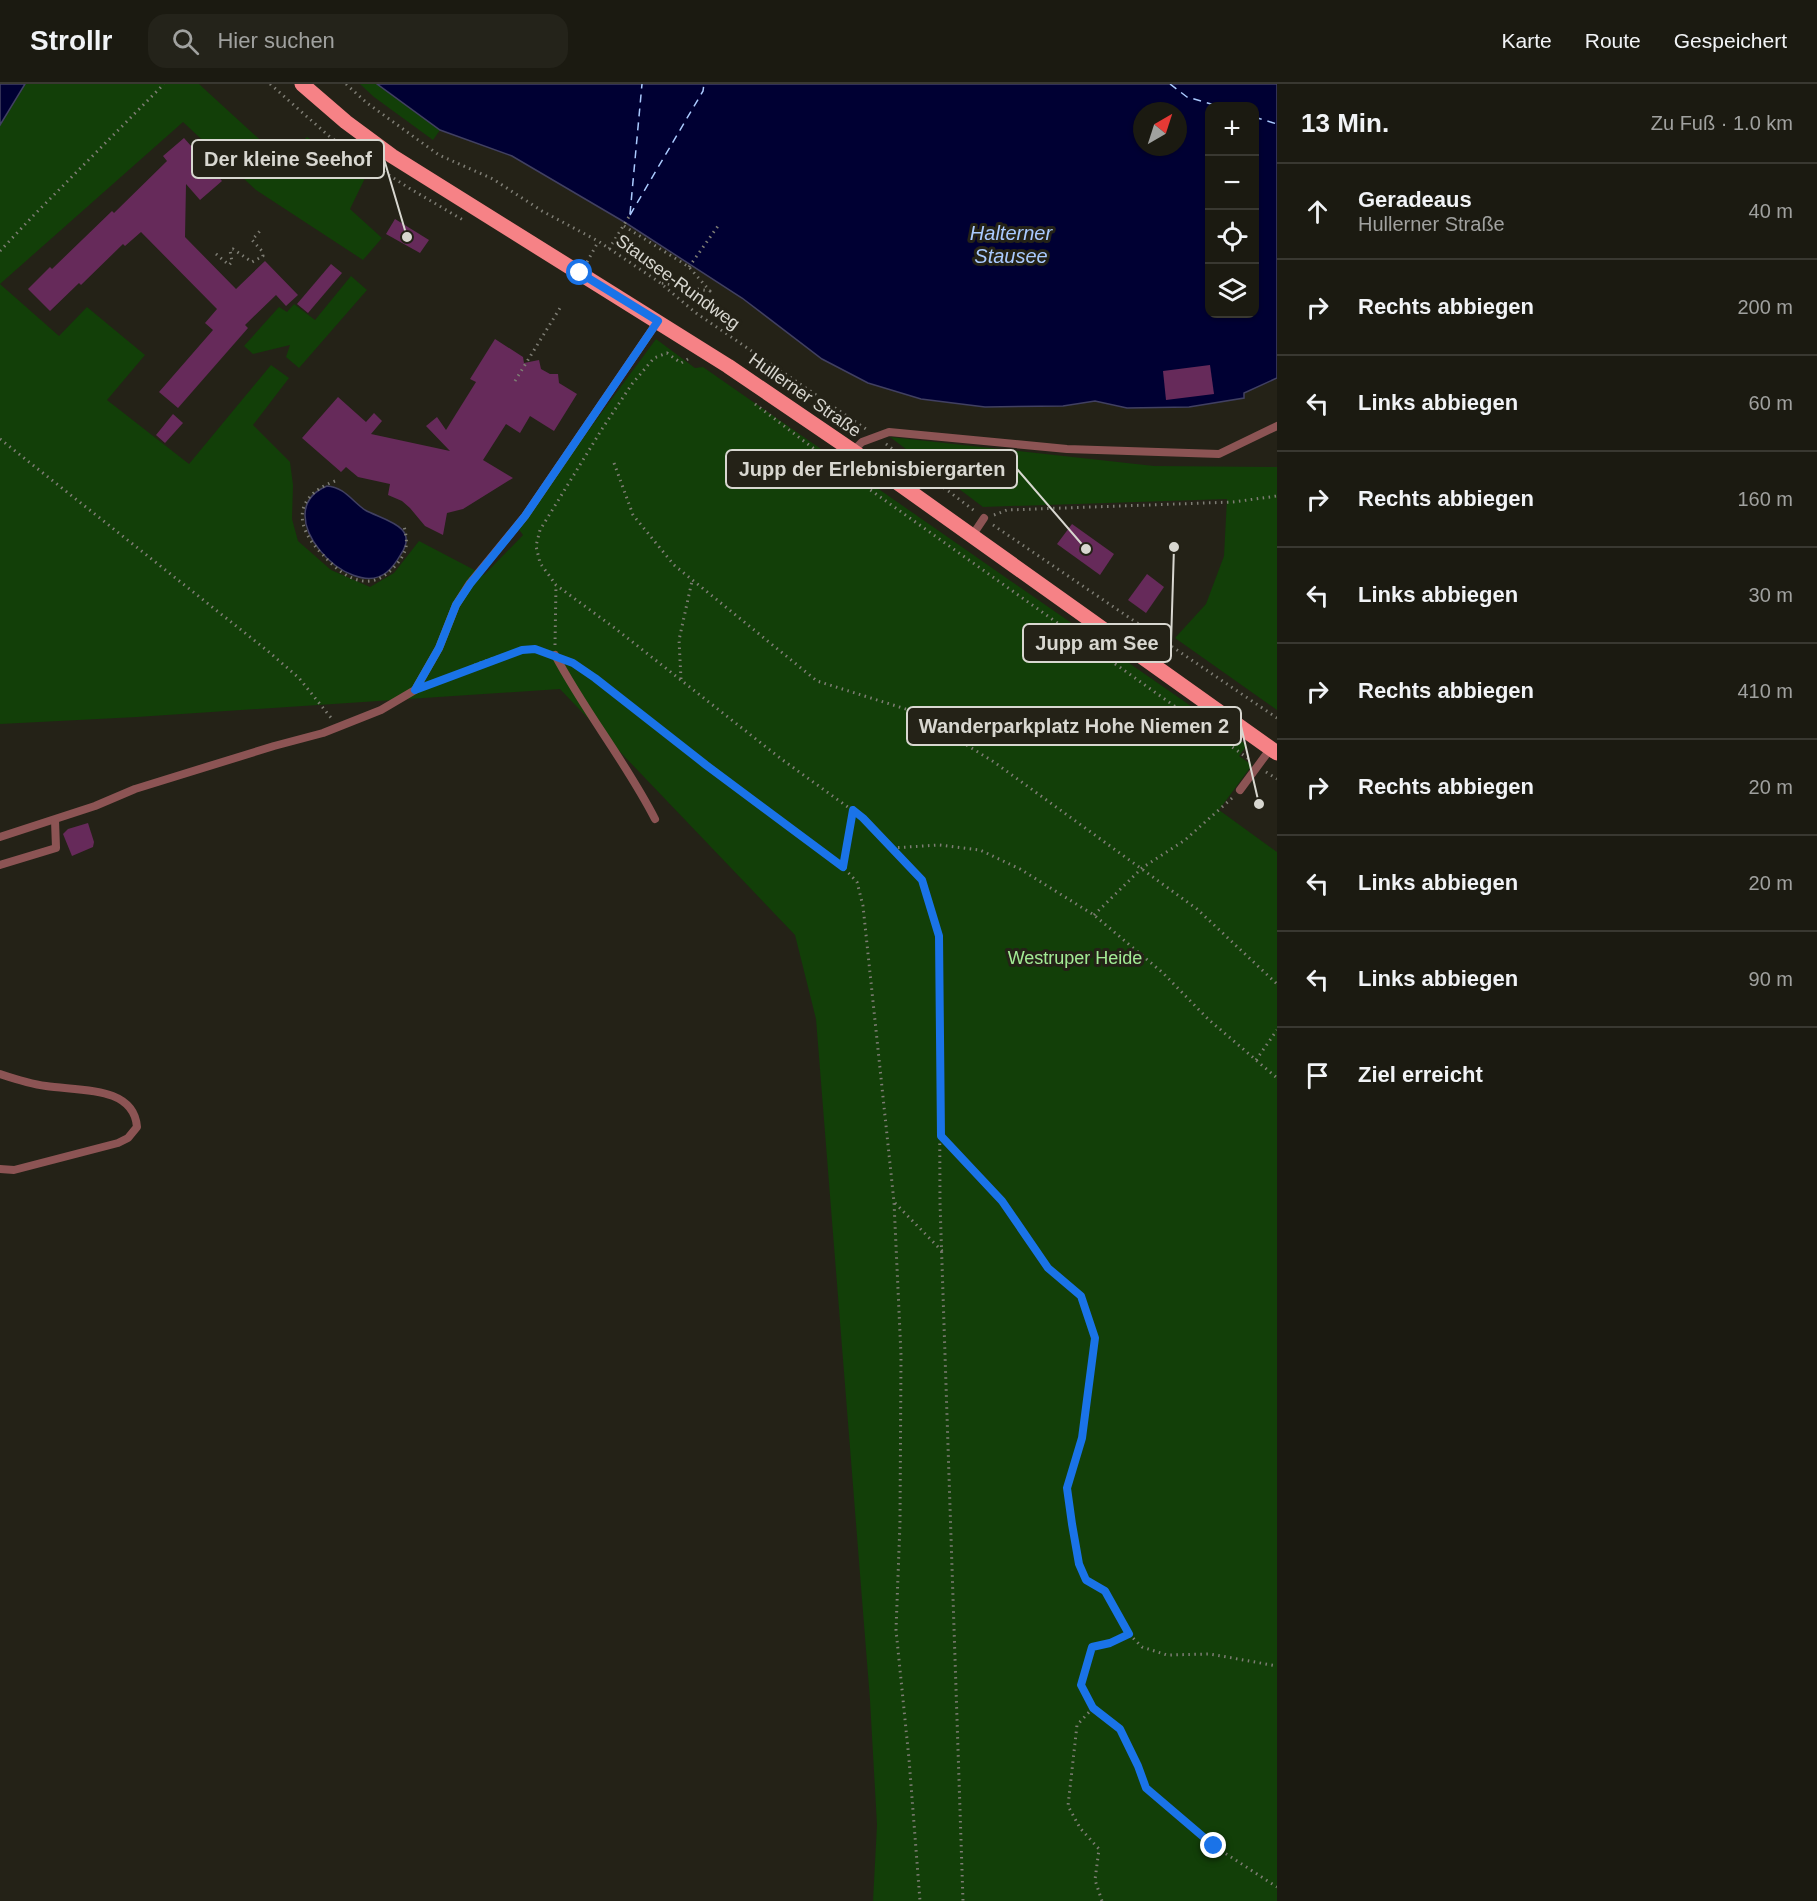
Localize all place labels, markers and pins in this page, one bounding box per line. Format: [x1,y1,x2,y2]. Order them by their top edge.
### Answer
callout: Der kleine Seehof [192,140,384,178]
callout: Jupp der Erlebnisbiergarten [726,450,1017,488]
callout: Jupp am See [1023,624,1171,662]
callout: Wanderparkplatz Hohe Niemen 2 [907,707,1241,745]

